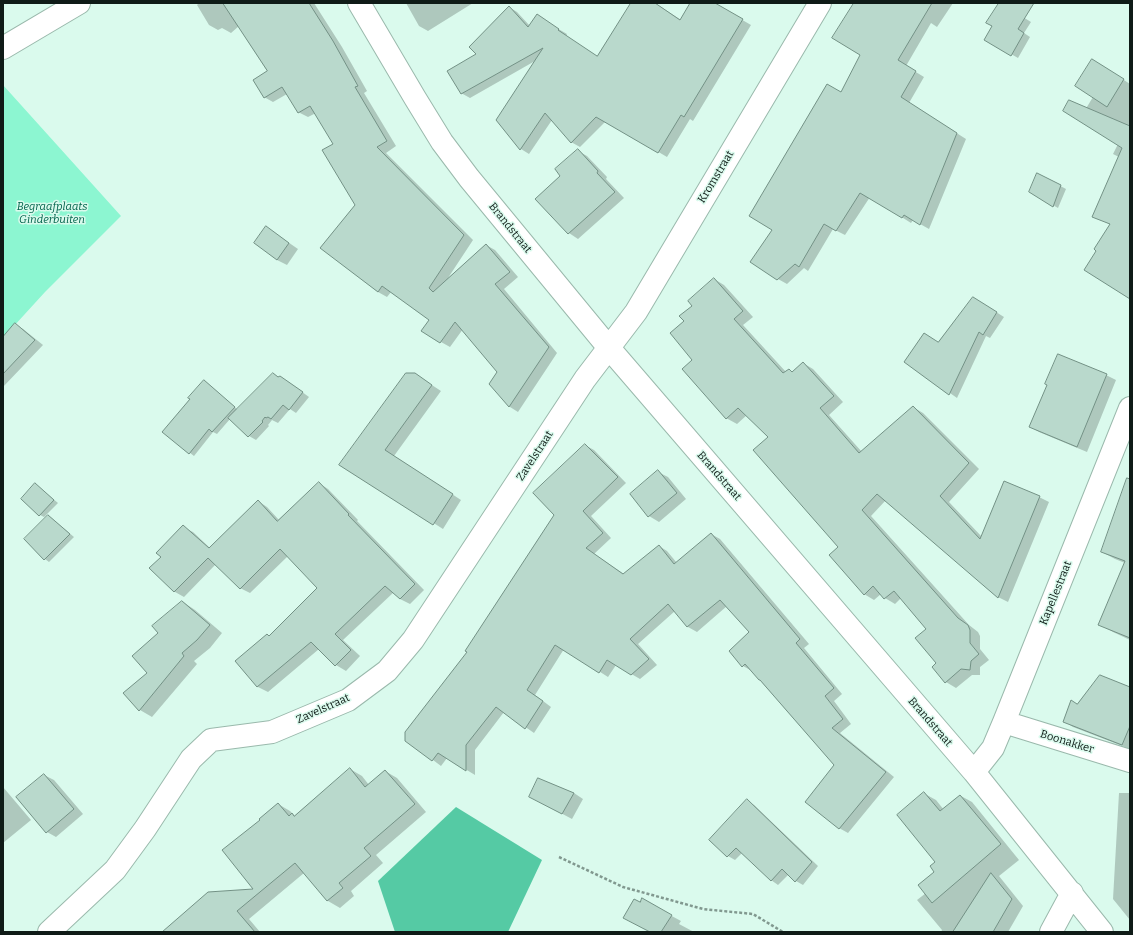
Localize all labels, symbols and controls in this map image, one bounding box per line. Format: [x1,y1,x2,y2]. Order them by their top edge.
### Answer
street label: Kromstraat [695,148,737,206]
park label: Begraafplaats Ginderbuiten [17,200,87,226]
street label: Brandstraat [486,200,534,256]
street label: Zavelstraat [514,428,556,484]
street label: Brandstraat [694,449,744,503]
street label: Kapellestraat [1037,559,1075,627]
street label: Zavelstraat [294,691,352,727]
street label: Brandstraat [905,695,955,749]
street label: Boonakker [1039,728,1095,756]

